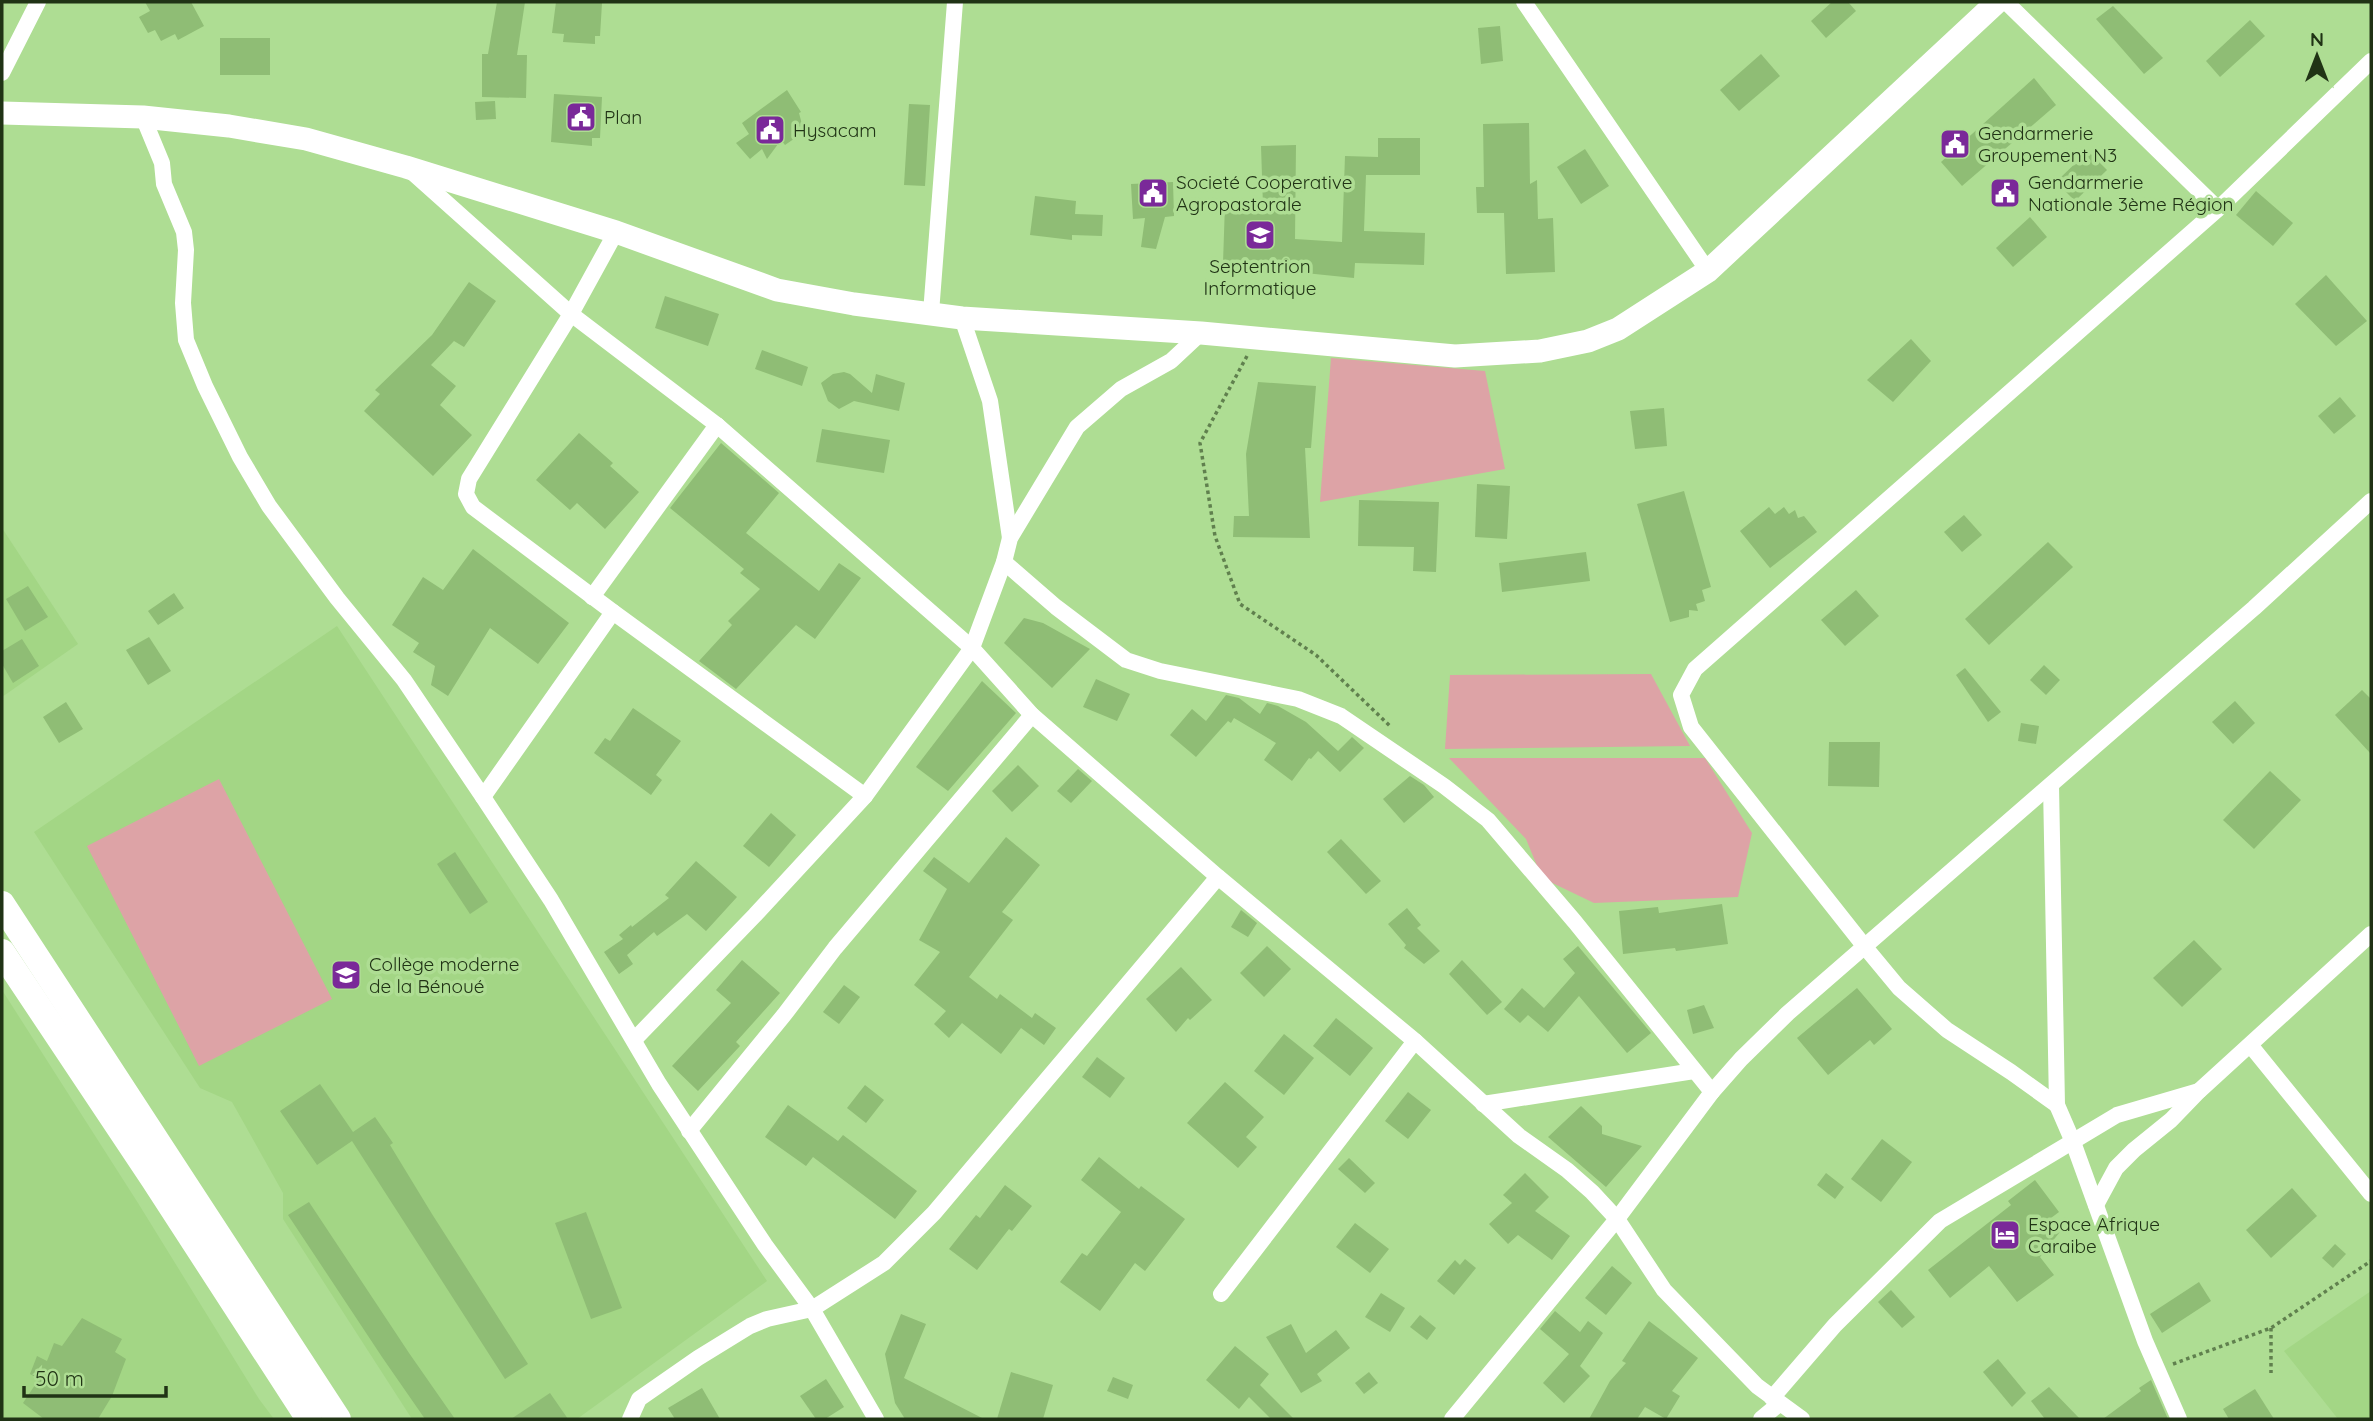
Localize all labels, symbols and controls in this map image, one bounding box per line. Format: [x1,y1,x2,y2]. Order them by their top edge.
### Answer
north arrow [2282,21,2352,91]
text: N [2310,27,2324,51]
public building icon: Plan [564,100,598,134]
place label: Plan [604,105,642,129]
public building icon: Hysacam [753,113,787,147]
place label: Hysacam [793,118,877,142]
place label: Gendarmerie Groupement N3 [1978,121,2117,167]
public building icon: Gendarmerie Groupement N3 [1938,127,1972,161]
place label: Societé Cooperative Agropastorale [1176,170,1352,216]
place label: Gendarmerie Nationale 3ème Région [2028,170,2234,216]
public building icon: Societé Cooperative Agropastorale [1136,176,1170,210]
public building icon: Gendarmerie Nationale 3ème Région [1988,176,2022,210]
school or university icon: Septentrion Informatique [1243,218,1277,252]
place label: Septentrion Informatique [1203,254,1317,300]
place label: Collège moderne de la Bénoué [369,952,520,998]
school or university icon: Collège moderne de la Bénoué [329,958,363,992]
place label: Espace Afrique Caraibe [2028,1212,2160,1258]
hotel icon: Espace Afrique Caraibe [1988,1218,2022,1252]
scale bar [24,1354,166,1398]
text: 50 m [35,1365,84,1391]

